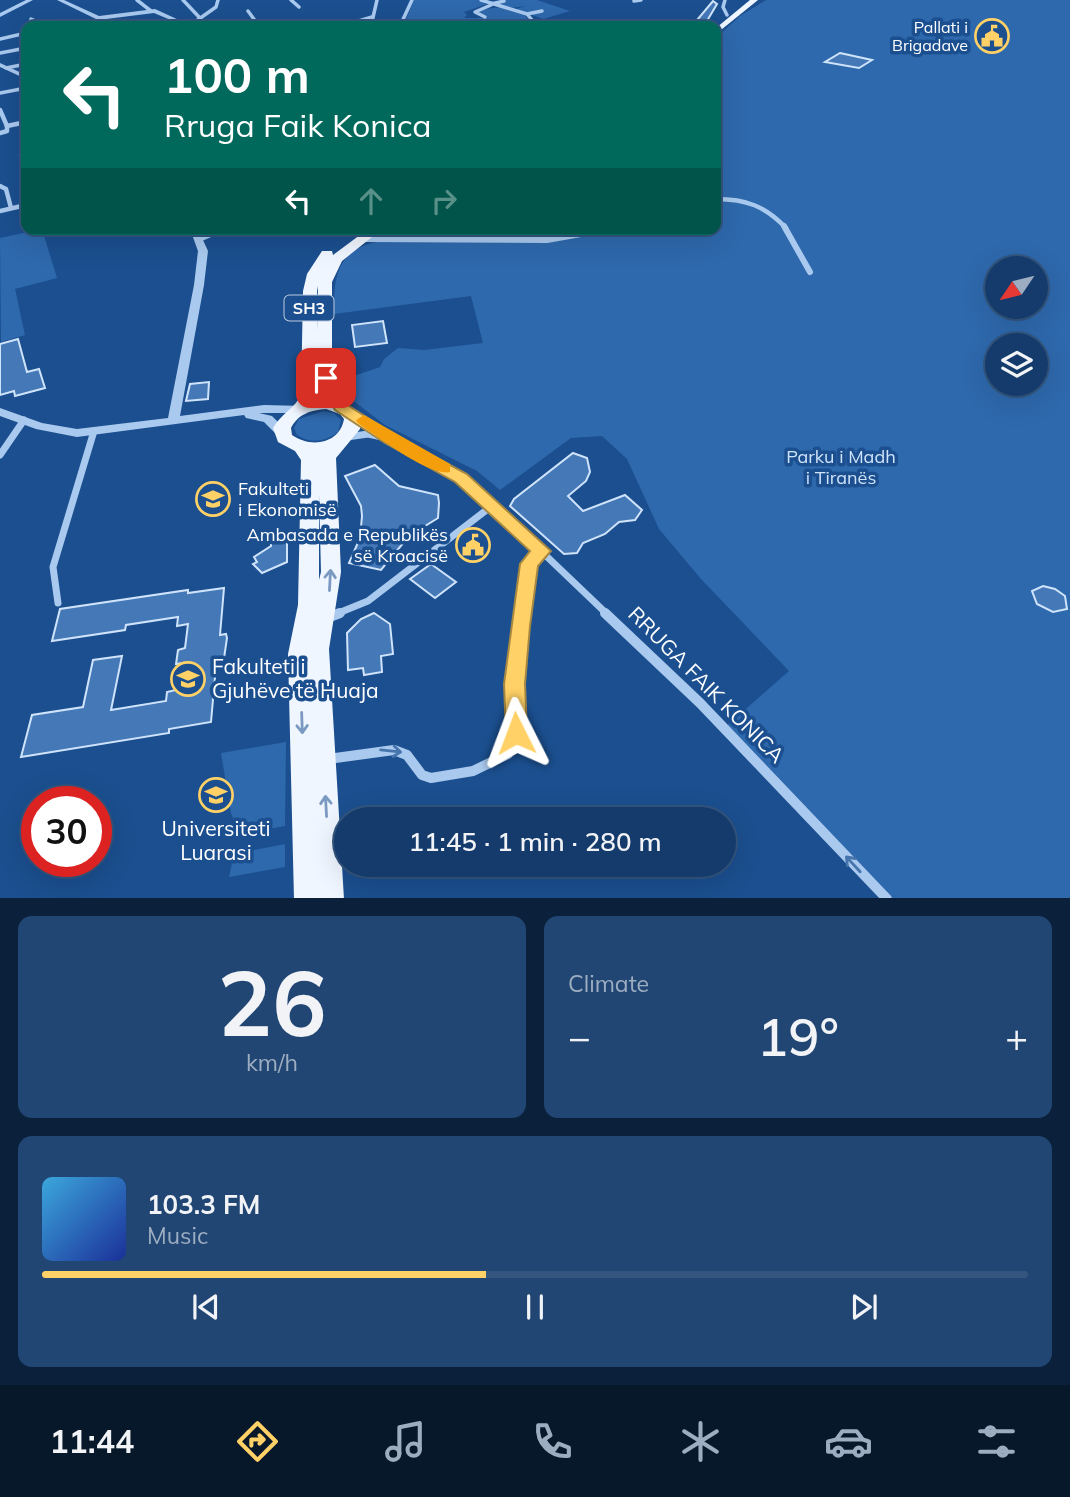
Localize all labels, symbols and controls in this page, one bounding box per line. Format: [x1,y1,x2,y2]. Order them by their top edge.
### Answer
place label: Pallati i Brigadave [892,17,968,55]
public building icon: Pallati i Brigadave [973,17,1011,55]
text: 100 m [164,44,310,105]
icon: left [49,49,140,140]
text: Rruga Faik Konica [164,105,432,145]
icon: left [279,182,317,220]
icon: ahead [352,182,390,220]
icon: right [425,182,463,220]
north arrow [985,256,1048,318]
map controls [985,256,1048,396]
road number: SH3 [284,296,334,320]
button: layers [985,333,1048,396]
pin [296,348,356,408]
icon: arrive [307,359,345,397]
park label: Parku i Madh i Tiranës [786,445,896,489]
place label: Fakulteti i Ekonomisë [238,477,337,521]
school or university icon: Fakulteti i Ekonomisë [194,480,232,518]
place label: Ambasada e Republikës së Kroacisë [246,523,448,567]
public building icon: Ambasada e Republikës së Kroacisë [454,526,492,564]
one-way arrow [324,568,337,591]
street label: RRUGA FAIK KONICA [623,601,791,768]
place label: Fakulteti i Gjuhëve të Huaja [212,653,379,703]
school or university icon: Fakulteti i Gjuhëve të Huaja [169,660,207,698]
position arrow [479,696,553,770]
one-way arrow [295,711,308,734]
one-way arrow [379,745,402,758]
school or university icon: Universiteti Luarasi [197,776,235,814]
speed limit sign: 30 [21,786,112,877]
one-way arrow [319,795,332,818]
place label: Universiteti Luarasi [162,815,271,865]
text: 11:45 · 1 min · 280 m [408,825,662,858]
one-way arrow [844,856,861,873]
text: 26 [217,945,327,1059]
text: Climate [568,969,649,998]
text: 19° [757,1004,839,1069]
text: − [568,1013,591,1061]
text: + [1005,1013,1028,1061]
text: km/h [246,1048,298,1077]
text: 103.3 FM [147,1188,260,1221]
text: Music [147,1221,208,1250]
icon: previous [187,1288,225,1326]
icon: pause [516,1288,554,1326]
icon: next [845,1288,883,1326]
icon: directions [233,1417,282,1466]
icon: music [381,1417,430,1466]
icon: phone [528,1417,577,1466]
icon: climate [676,1417,725,1466]
icon: car [824,1417,873,1466]
icon: filters [972,1417,1021,1466]
text: 11:44 [49,1421,134,1461]

